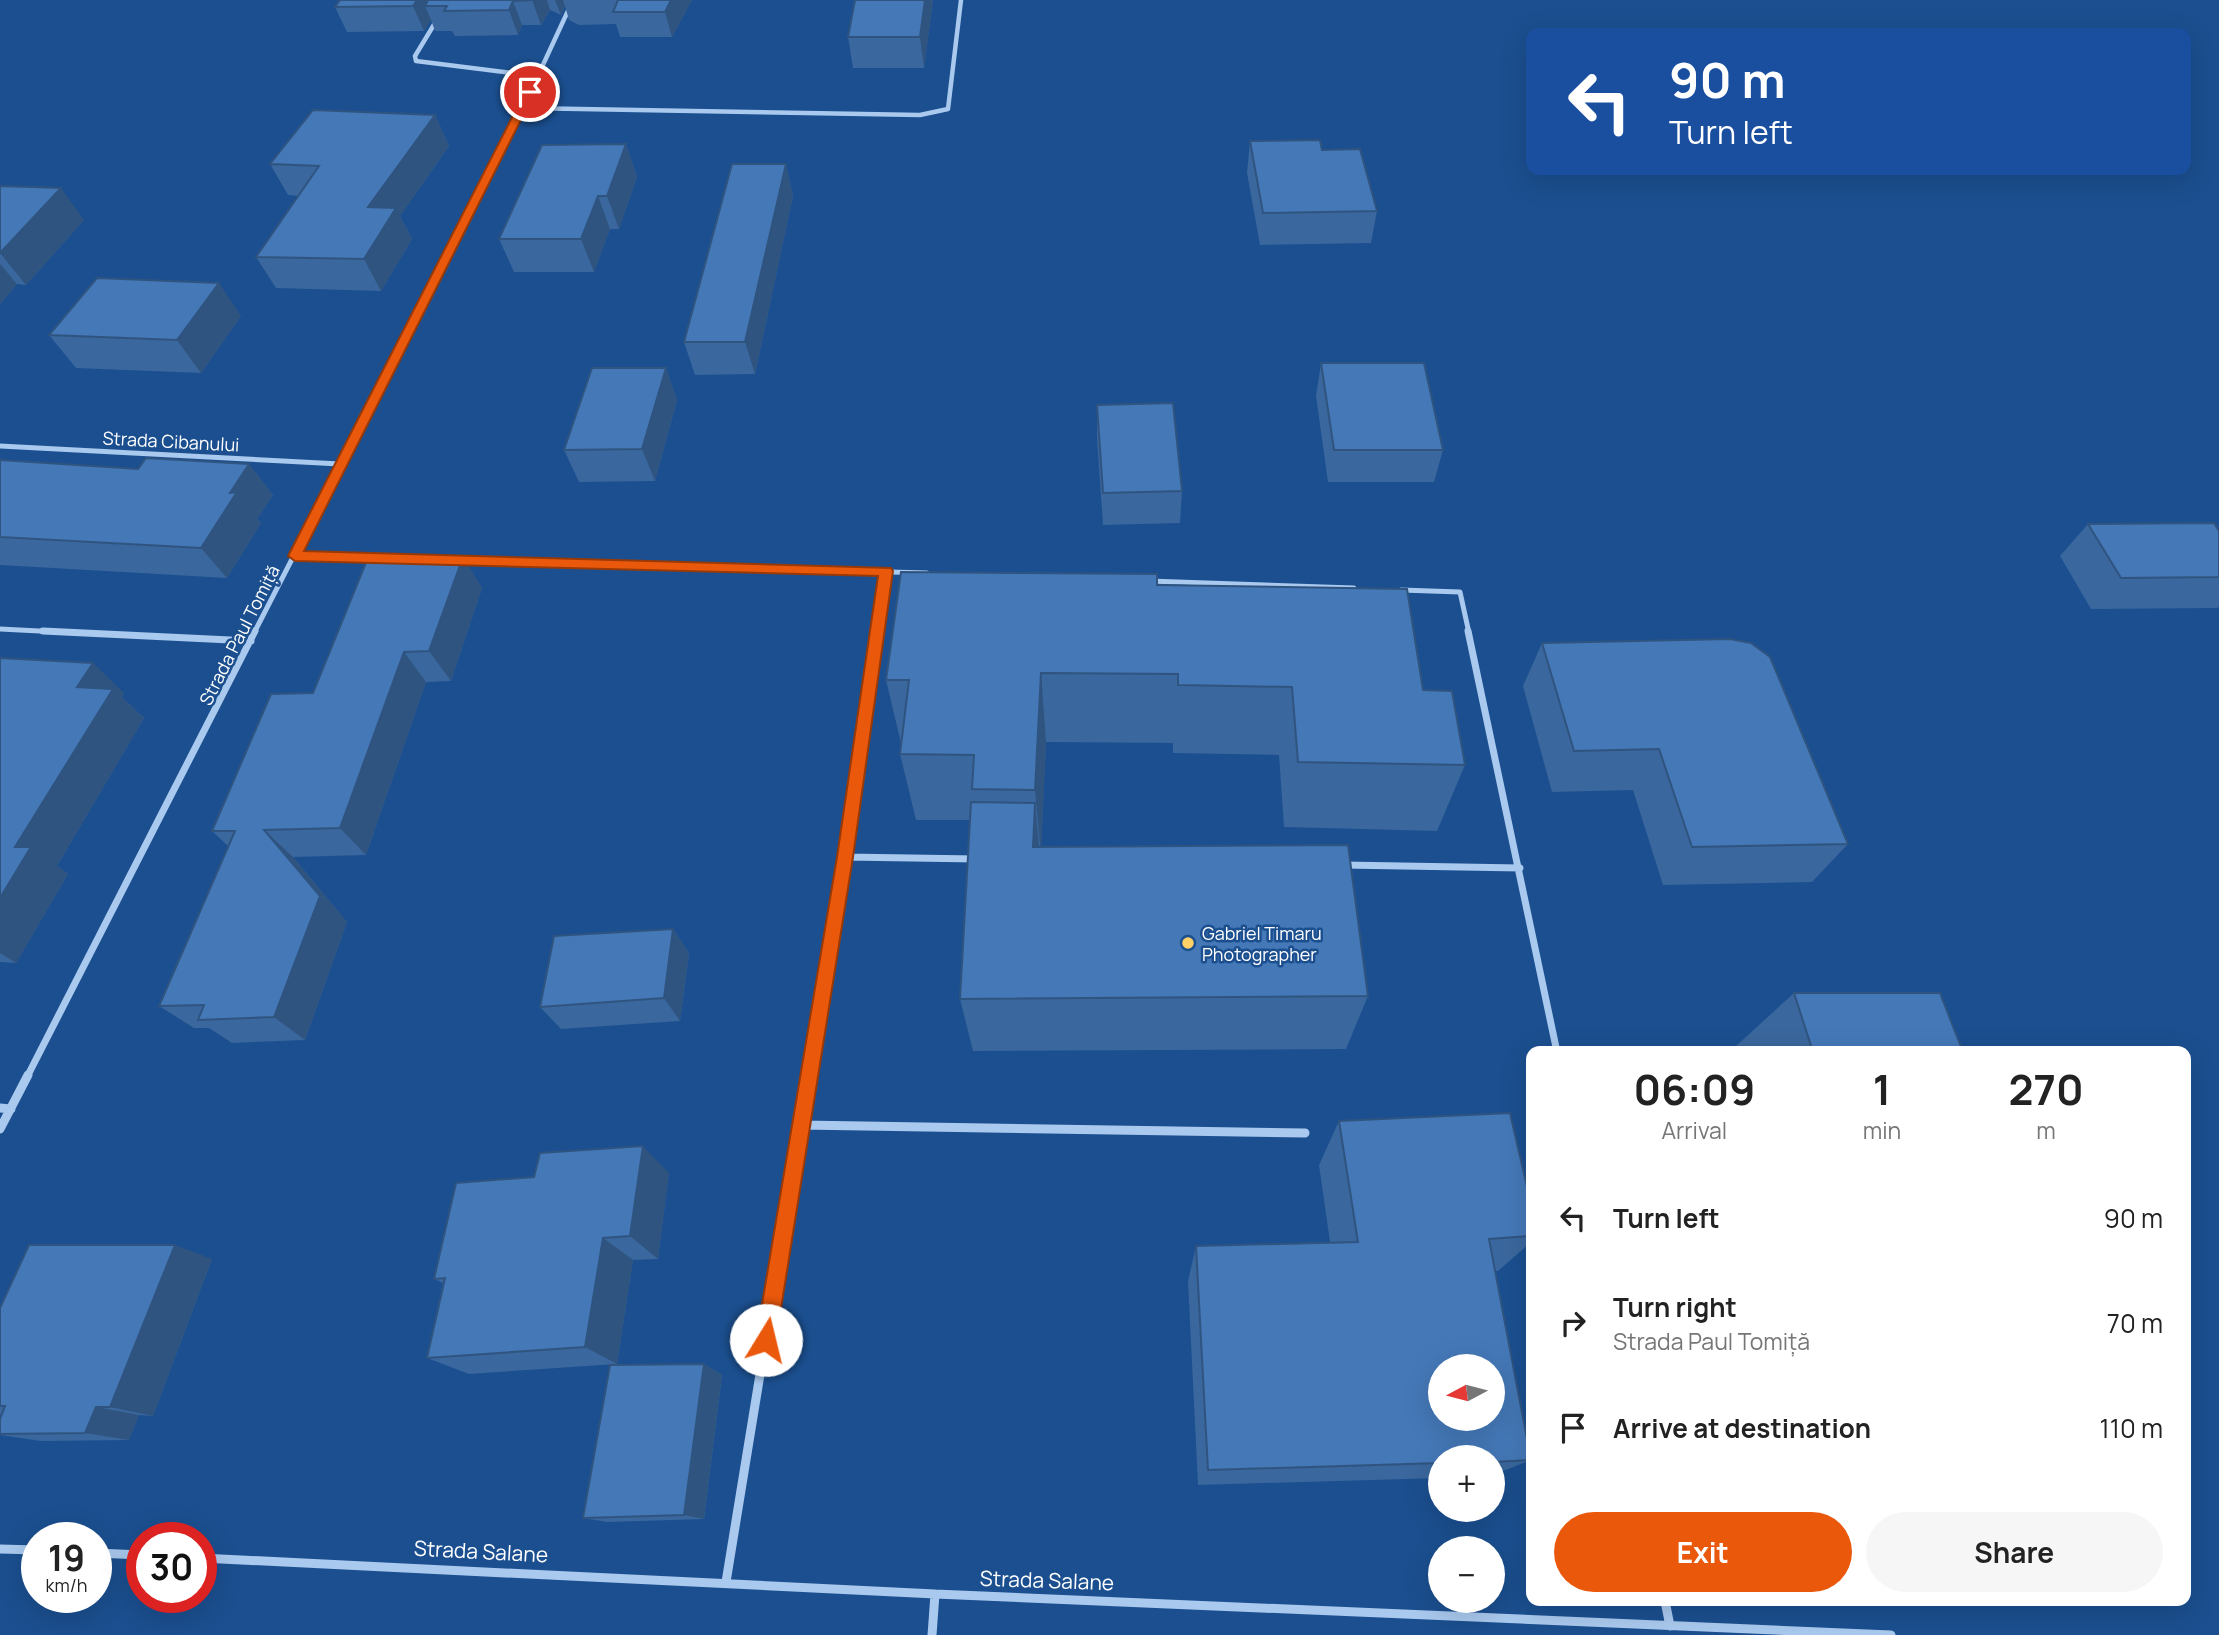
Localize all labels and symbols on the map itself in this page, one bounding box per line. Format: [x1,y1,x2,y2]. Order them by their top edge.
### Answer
pin [500,62,560,122]
street label: Strada Cibanului [102,425,240,457]
street label: Strada Paul Tomiță [193,561,285,709]
place label: Gabriel Timaru Photographer [1202,921,1322,966]
marker: Gabriel Timaru Photographer [1180,935,1196,951]
position arrow [729,1303,803,1377]
north arrow [1428,1354,1505,1432]
speed limit sign: 30 [126,1522,217,1613]
street label: Strada Salane [413,1534,549,1568]
street label: Strada Salane [979,1564,1115,1596]

